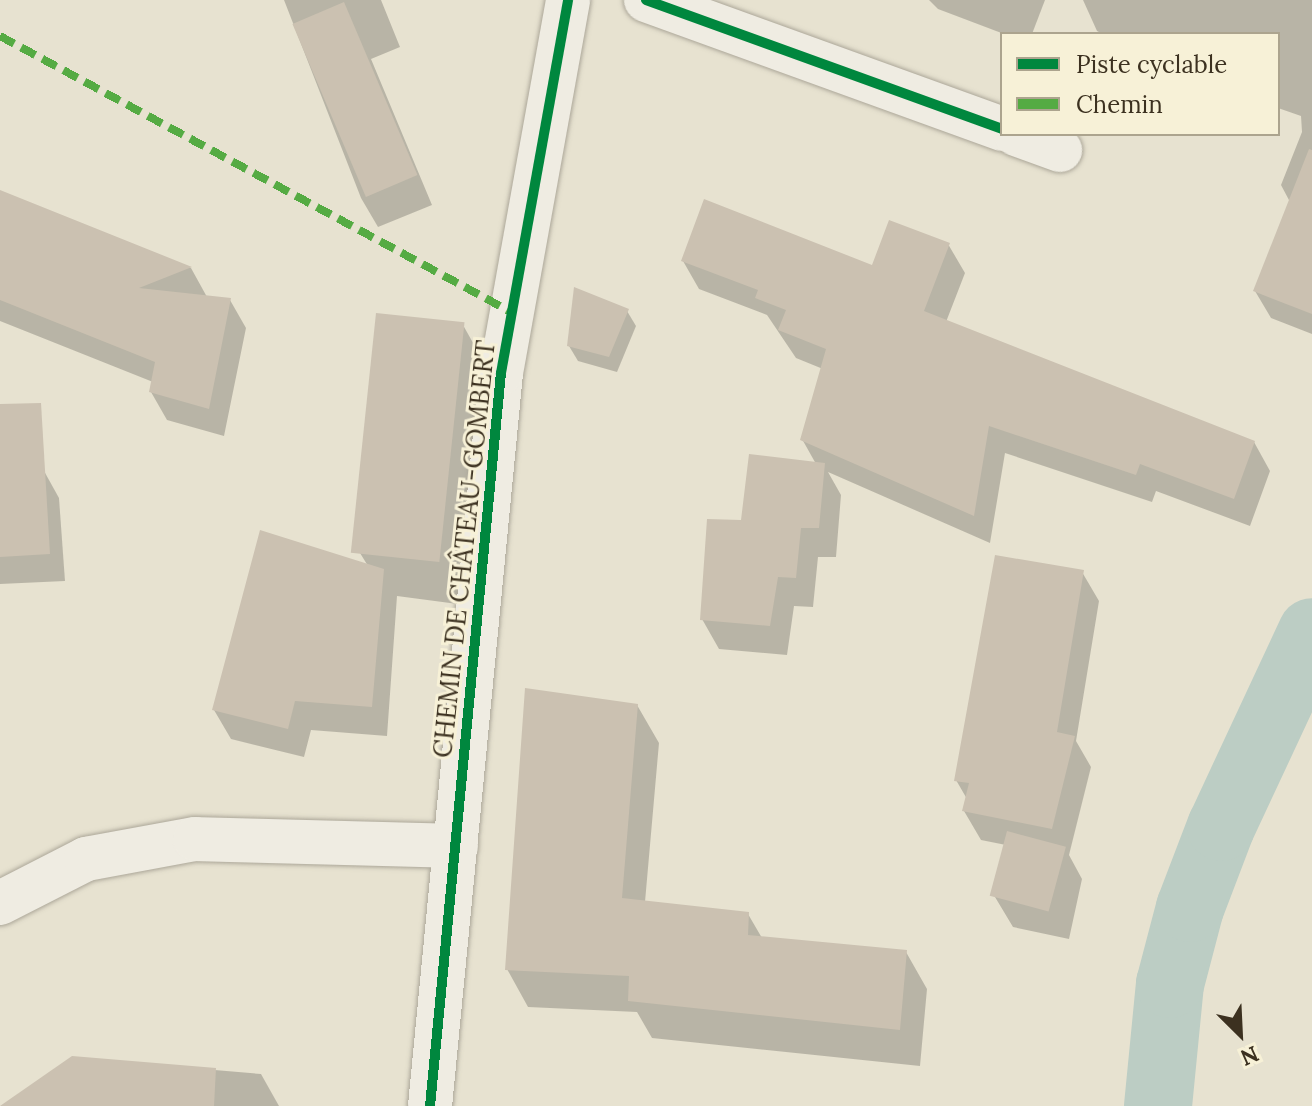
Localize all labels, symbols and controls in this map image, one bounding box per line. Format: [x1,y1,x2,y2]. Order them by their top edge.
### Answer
legend [1000,32,1280,136]
text: Piste cyclable [1076,49,1227,80]
text: Chemin [1076,89,1163,120]
street label: CHEMIN DE CHÂTEAU-GOMBERT [427,339,501,759]
north arrow [1200,994,1280,1074]
text: N [1236,1040,1263,1072]

